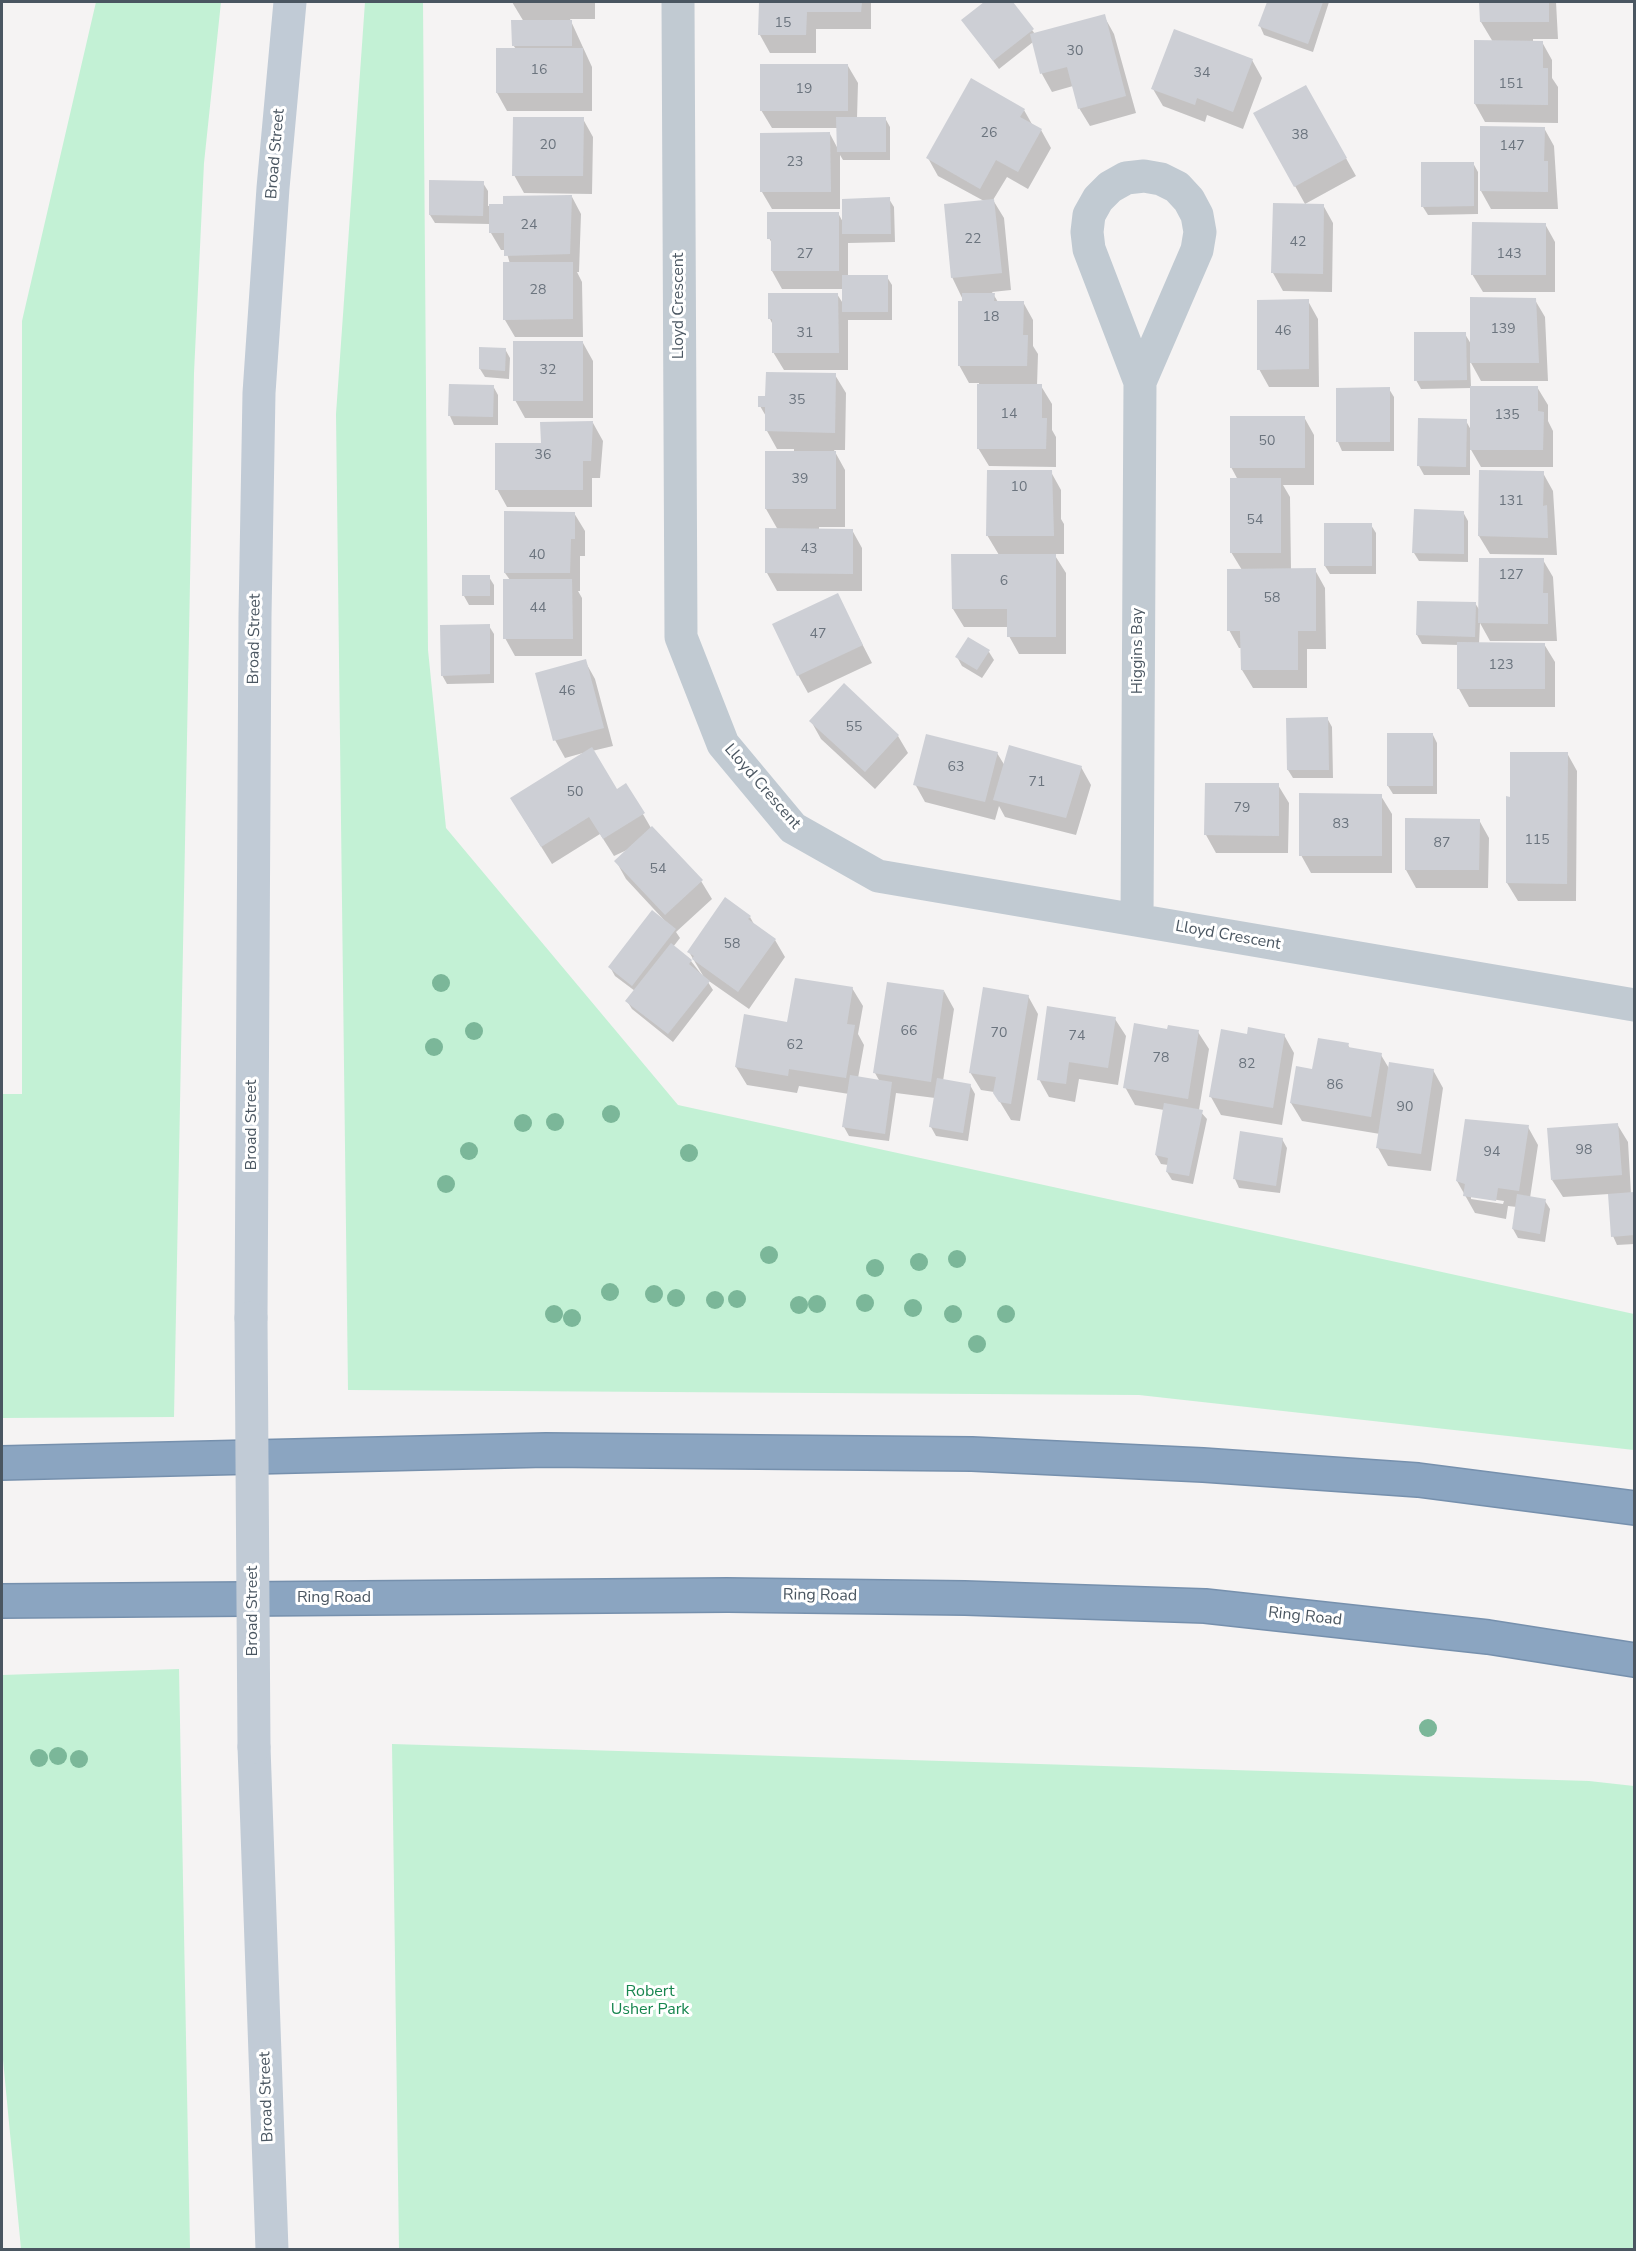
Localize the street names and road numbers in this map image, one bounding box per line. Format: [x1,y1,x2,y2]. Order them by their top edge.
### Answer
street label: Broad Street [262,108,290,200]
street label: Lloyd Crescent [669,253,689,359]
street label: Broad Street [245,593,265,685]
street label: Higgins Bay [1128,608,1148,694]
street label: Lloyd Crescent [720,740,804,834]
street label: Lloyd Crescent [1174,917,1282,955]
street label: Broad Street [242,1080,262,1170]
street label: Broad Street [243,1566,263,1656]
street label: Ring Road [783,1586,857,1606]
street label: Ring Road [297,1588,371,1608]
street label: Ring Road [1267,1604,1343,1630]
street label: Broad Street [256,2051,278,2143]

